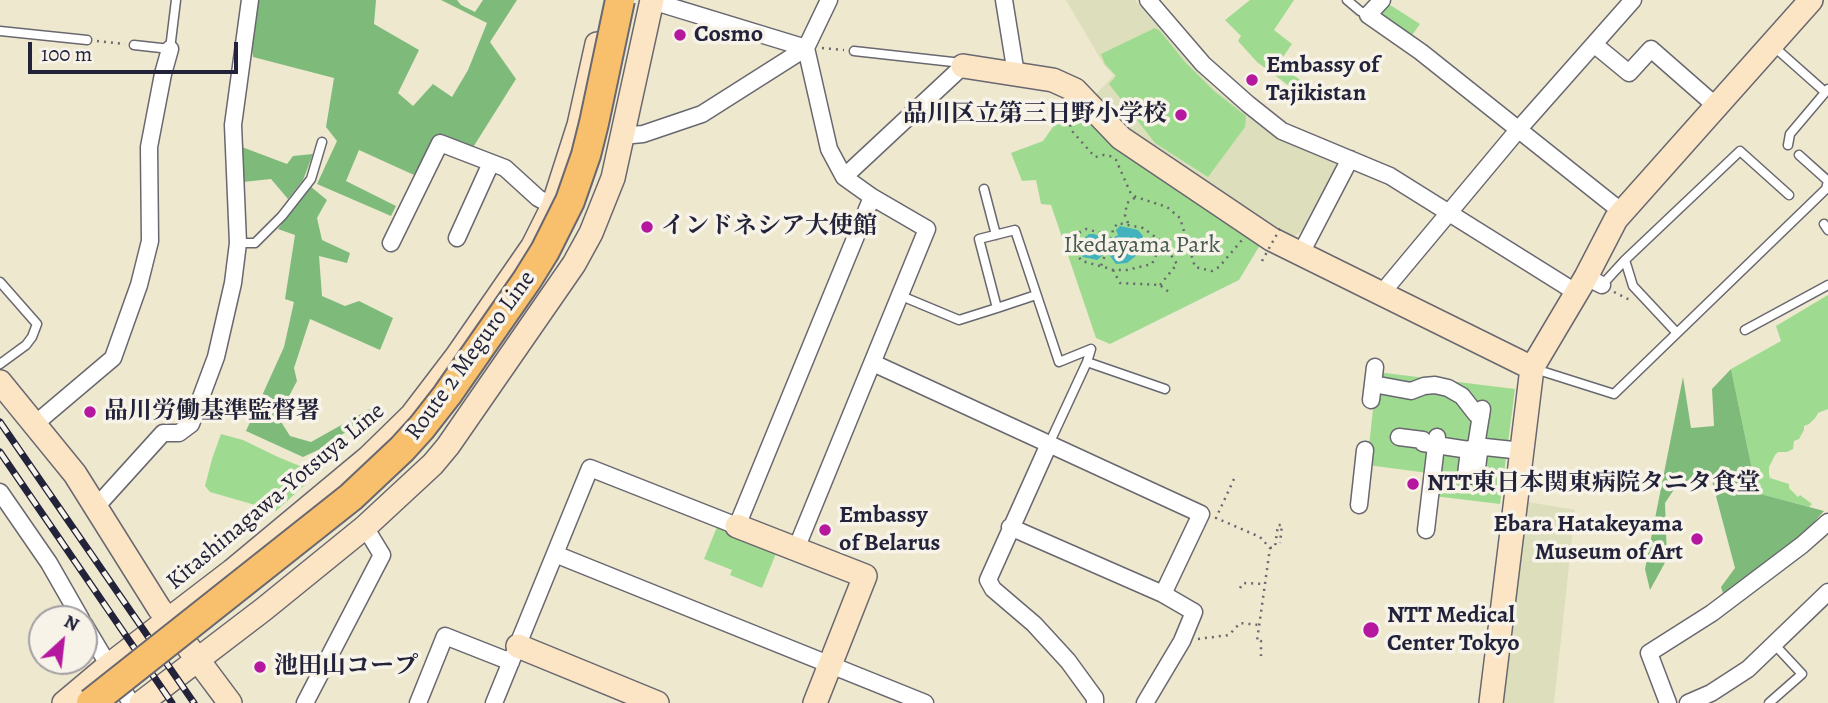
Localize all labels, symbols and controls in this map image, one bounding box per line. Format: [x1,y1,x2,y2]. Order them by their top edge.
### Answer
place label: Cosmo [694,21,763,49]
marker: Cosmo [672,27,688,43]
scale bar [32,28,242,72]
text: 100 m [41,40,92,68]
place label: Embassy of Tajikistan [1266,52,1379,108]
marker: Embassy of Tajikistan [1244,72,1260,88]
place label: 品川区立第三日野小学校 [903,101,1167,129]
marker: 品川区立第三日野小学校 [1173,107,1189,123]
place label: インドネシア大使館 [661,213,877,241]
marker: インドネシア大使館 [639,219,655,235]
park label: Ikedayama Park [1064,232,1220,260]
street label: Route 2 Meguro Line [400,266,542,446]
street label: Kitashinagawa-Yotsuya Line [161,397,391,597]
place label: 品川労働基準監督署 [104,398,320,426]
marker: 品川労働基準監督署 [82,404,98,420]
place label: NTT東日本関東病院タニタ食堂 [1427,470,1760,498]
marker: NTT東日本関東病院タニタ食堂 [1405,476,1421,492]
place label: Embassy of Belarus [839,502,940,558]
place label: Ebara Hatakeyama Museum of Art [1493,511,1683,567]
marker: Embassy of Belarus [817,522,833,538]
marker: Ebara Hatakeyama Museum of Art [1689,531,1705,547]
place label: NTT Medical Center Tokyo [1387,602,1520,658]
north arrow [28,605,98,675]
text: N [60,608,84,638]
marker: NTT Medical Center Tokyo [1361,620,1381,640]
place label: 池田山コープ [274,653,418,681]
marker: 池田山コープ [252,659,268,675]

